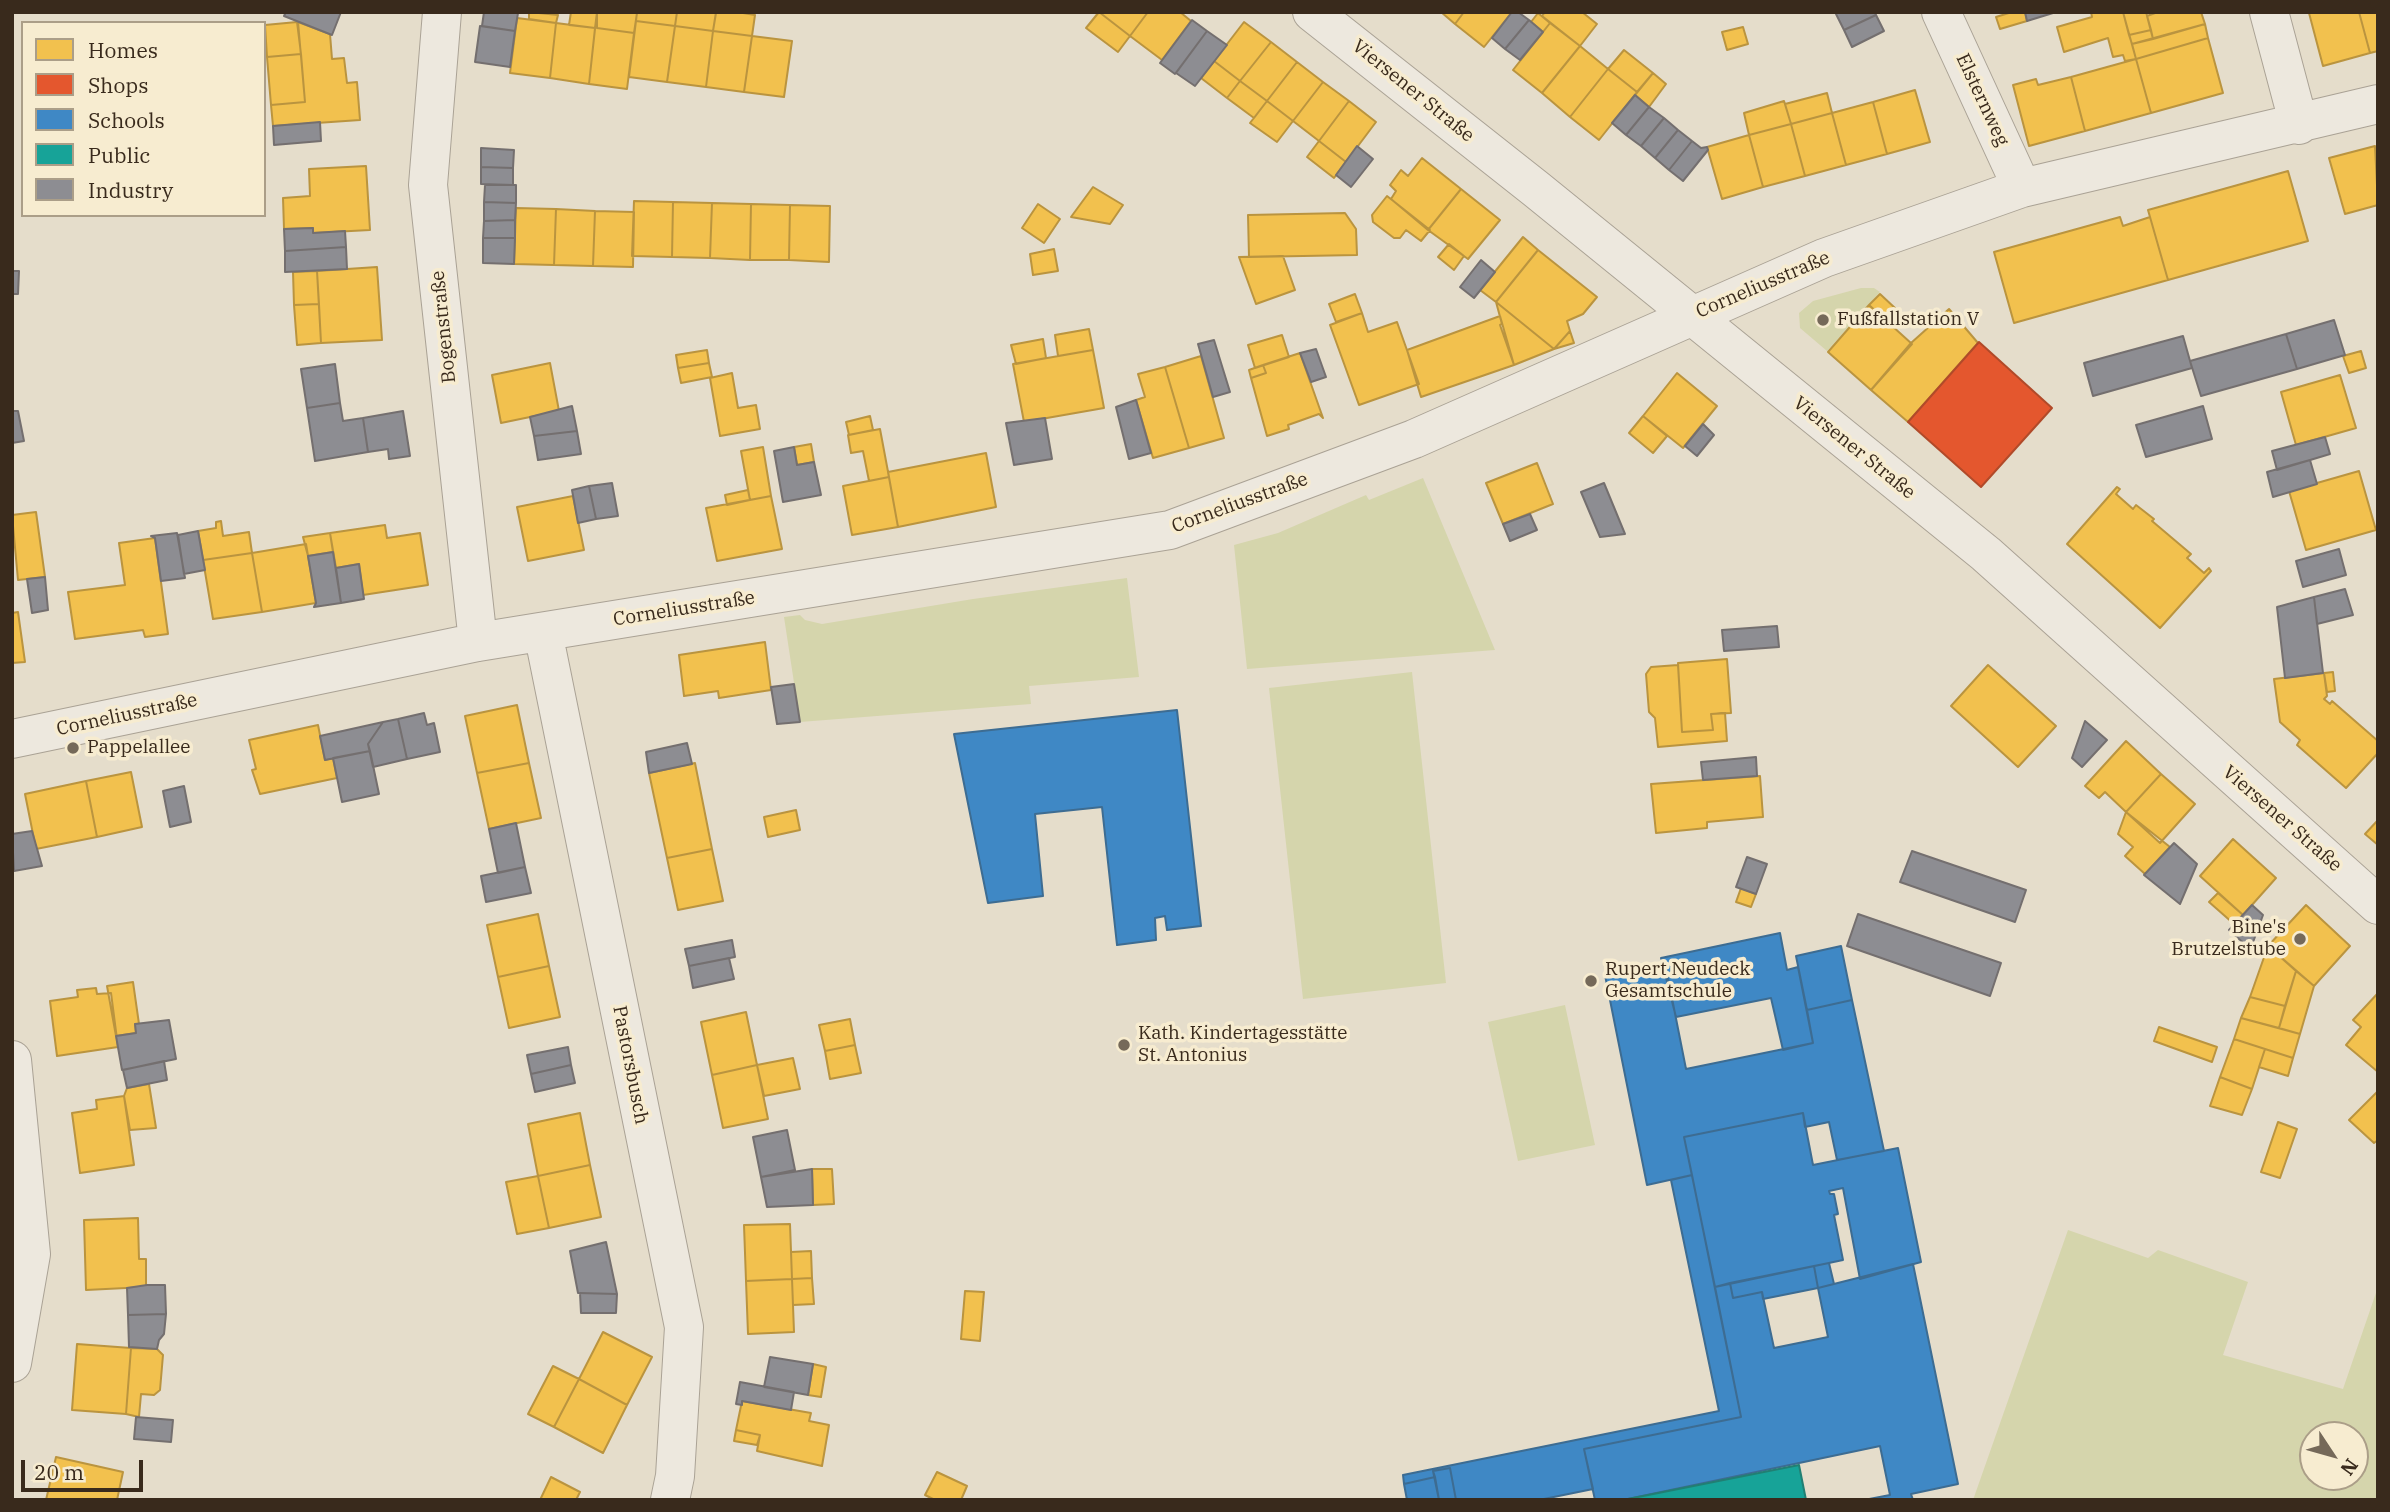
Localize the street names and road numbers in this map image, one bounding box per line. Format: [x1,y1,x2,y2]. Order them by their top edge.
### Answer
street label: Viersener Straße [1347,35,1479,147]
street label: Elsternweg [1951,50,2013,150]
street label: Corneliusstraße [1693,247,1833,323]
street label: Bogenstraße [427,270,461,384]
street label: Viersener Straße [1788,392,1920,504]
street label: Corneliusstraße [1169,468,1311,538]
street label: Corneliusstraße [611,587,757,631]
street label: Corneliusstraße [55,689,199,741]
street label: Viersener Straße [2218,761,2346,877]
street label: Pastorsbusch [607,1004,653,1126]

